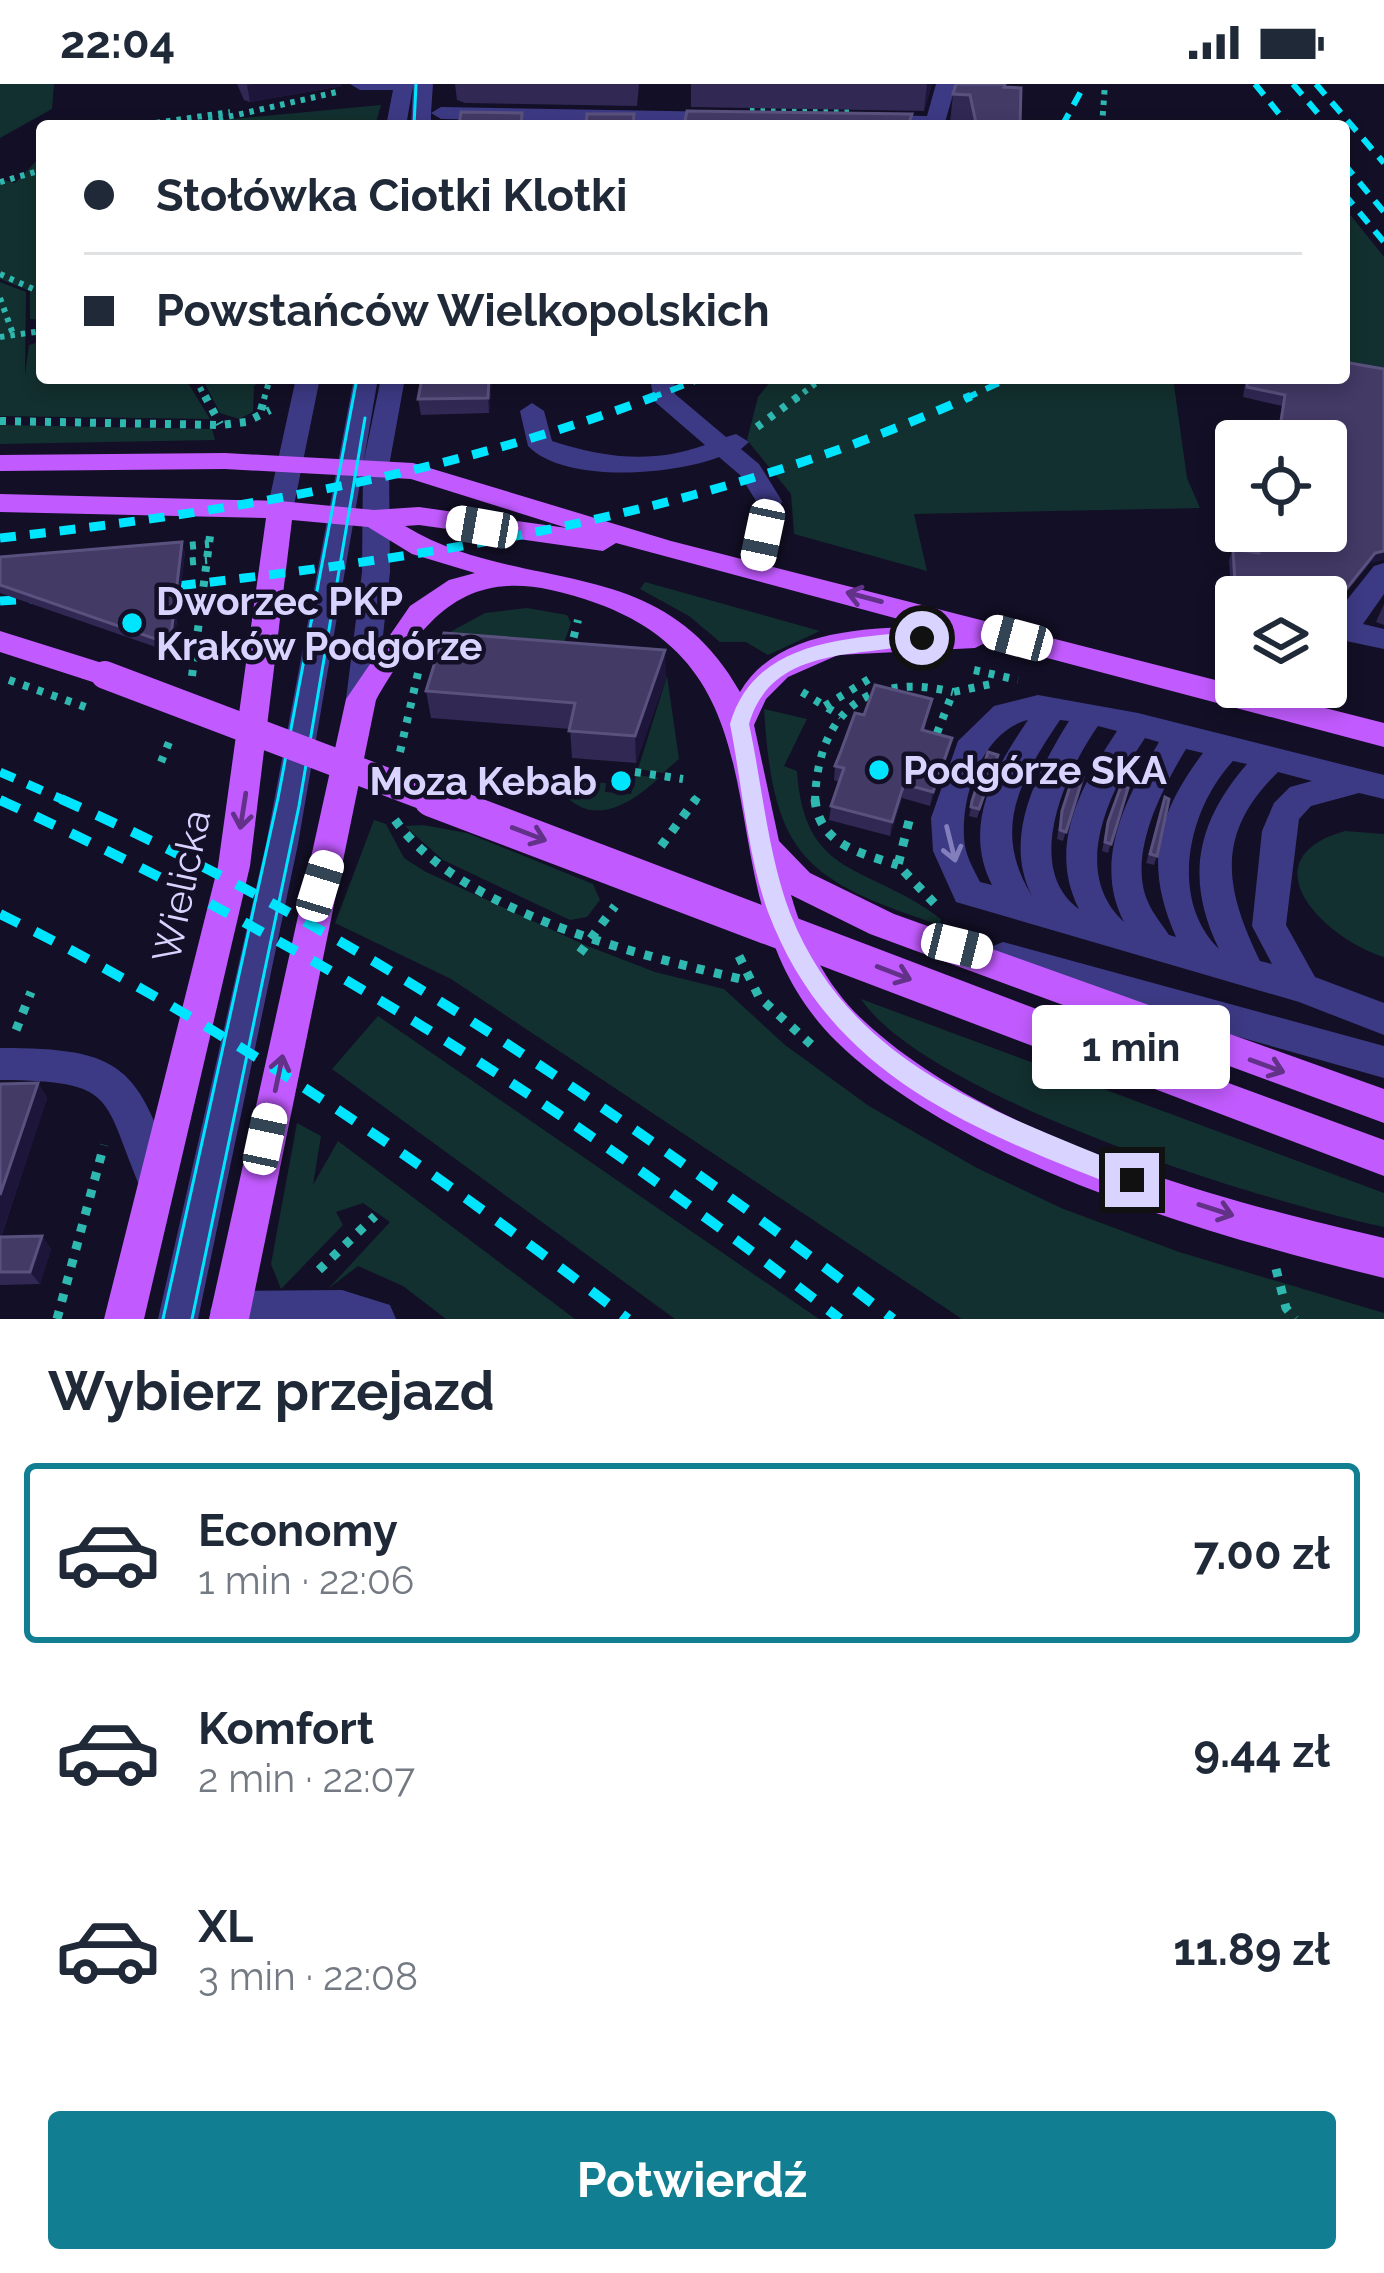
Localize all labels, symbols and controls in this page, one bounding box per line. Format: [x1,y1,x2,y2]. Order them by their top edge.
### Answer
text: 22:04 [60,16,175,69]
text: Stołówka Ciotki Klotki [156,169,628,222]
text: Powstańców Wielkopolskich [156,284,770,337]
map controls [1215,420,1347,708]
button: locate [1215,420,1347,552]
car [738,496,788,574]
car [443,503,521,551]
button: layers [1215,576,1347,708]
place label: Dworzec PKP Kraków Podgórze [156,578,482,669]
one-way arrow [845,585,883,607]
marker: Dworzec PKP Kraków Podgórze [119,610,145,636]
route start [895,611,949,665]
car [978,611,1056,665]
place label: Podgórze SKA [903,747,1168,793]
marker: Podgórze SKA [866,757,892,783]
place label: Moza Kebab [369,758,597,804]
marker: Moza Kebab [608,768,634,794]
one-way arrow [231,791,254,830]
street label: Wielicka [142,806,220,966]
one-way arrow [510,825,547,847]
one-way arrow [941,825,964,863]
car [292,846,348,926]
car [918,920,996,972]
one-way arrow [874,964,911,986]
callout: 1 min [1033,1006,1231,1090]
text: 1 min [1082,1024,1180,1070]
one-way arrow [269,1055,291,1094]
one-way arrow [1248,1056,1285,1078]
car [240,1100,290,1178]
route end [1105,1153,1159,1207]
one-way arrow [1196,1201,1234,1223]
text: Wybierz przejazd [48,1359,495,1423]
icon: car [54,1499,162,1607]
text: Economy [198,1504,398,1557]
text: 7.00 zł [1193,1527,1330,1580]
text: 1 min · 22:06 [198,1557,414,1603]
icon: car [54,1697,162,1805]
text: Komfort [198,1702,374,1755]
text: 9.44 zł [1194,1725,1330,1778]
text: 2 min · 22:07 [198,1755,415,1801]
icon: car [54,1895,162,2003]
text: XL [198,1900,253,1953]
text: 11.89 zł [1173,1923,1330,1976]
text: 3 min · 22:08 [198,1953,418,1999]
button: Potwierdź [48,2111,1336,2249]

